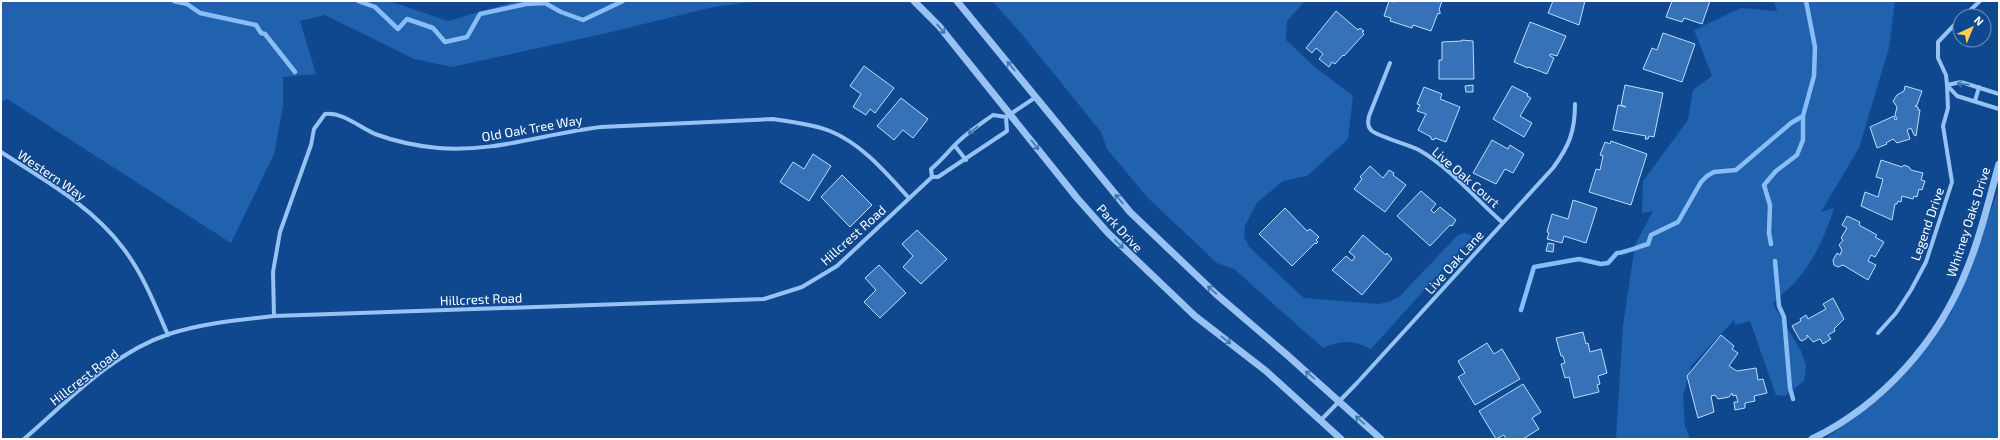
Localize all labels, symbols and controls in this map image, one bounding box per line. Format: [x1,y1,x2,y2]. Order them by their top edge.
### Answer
north arrow [1952,8,1992,48]
text: N [1972,13,1987,28]
one-way arrow [936,24,945,34]
one-way arrow [1007,61,1016,72]
one-way arrow [1957,80,1970,88]
street label: Old Oak Tree Way [480,111,584,145]
one-way arrow [967,126,978,134]
one-way arrow [1031,139,1039,150]
street label: Live Oak Court [1429,143,1503,211]
street label: Western Way [15,146,89,204]
street label: Whitney Oaks Drive [1943,165,1993,279]
street label: Legend Drive [1907,185,1947,263]
one-way arrow [1114,194,1123,205]
street label: Hillcrest Road [817,201,889,269]
street label: Park Drive [1094,201,1146,255]
street label: Live Oak Lane [1421,227,1487,297]
one-way arrow [1114,239,1124,249]
one-way arrow [1207,285,1217,295]
street label: Hillcrest Road [440,290,522,308]
one-way arrow [1220,336,1231,344]
street label: Hillcrest Road [47,345,121,409]
one-way arrow [1305,371,1315,380]
one-way arrow [1355,415,1365,425]

